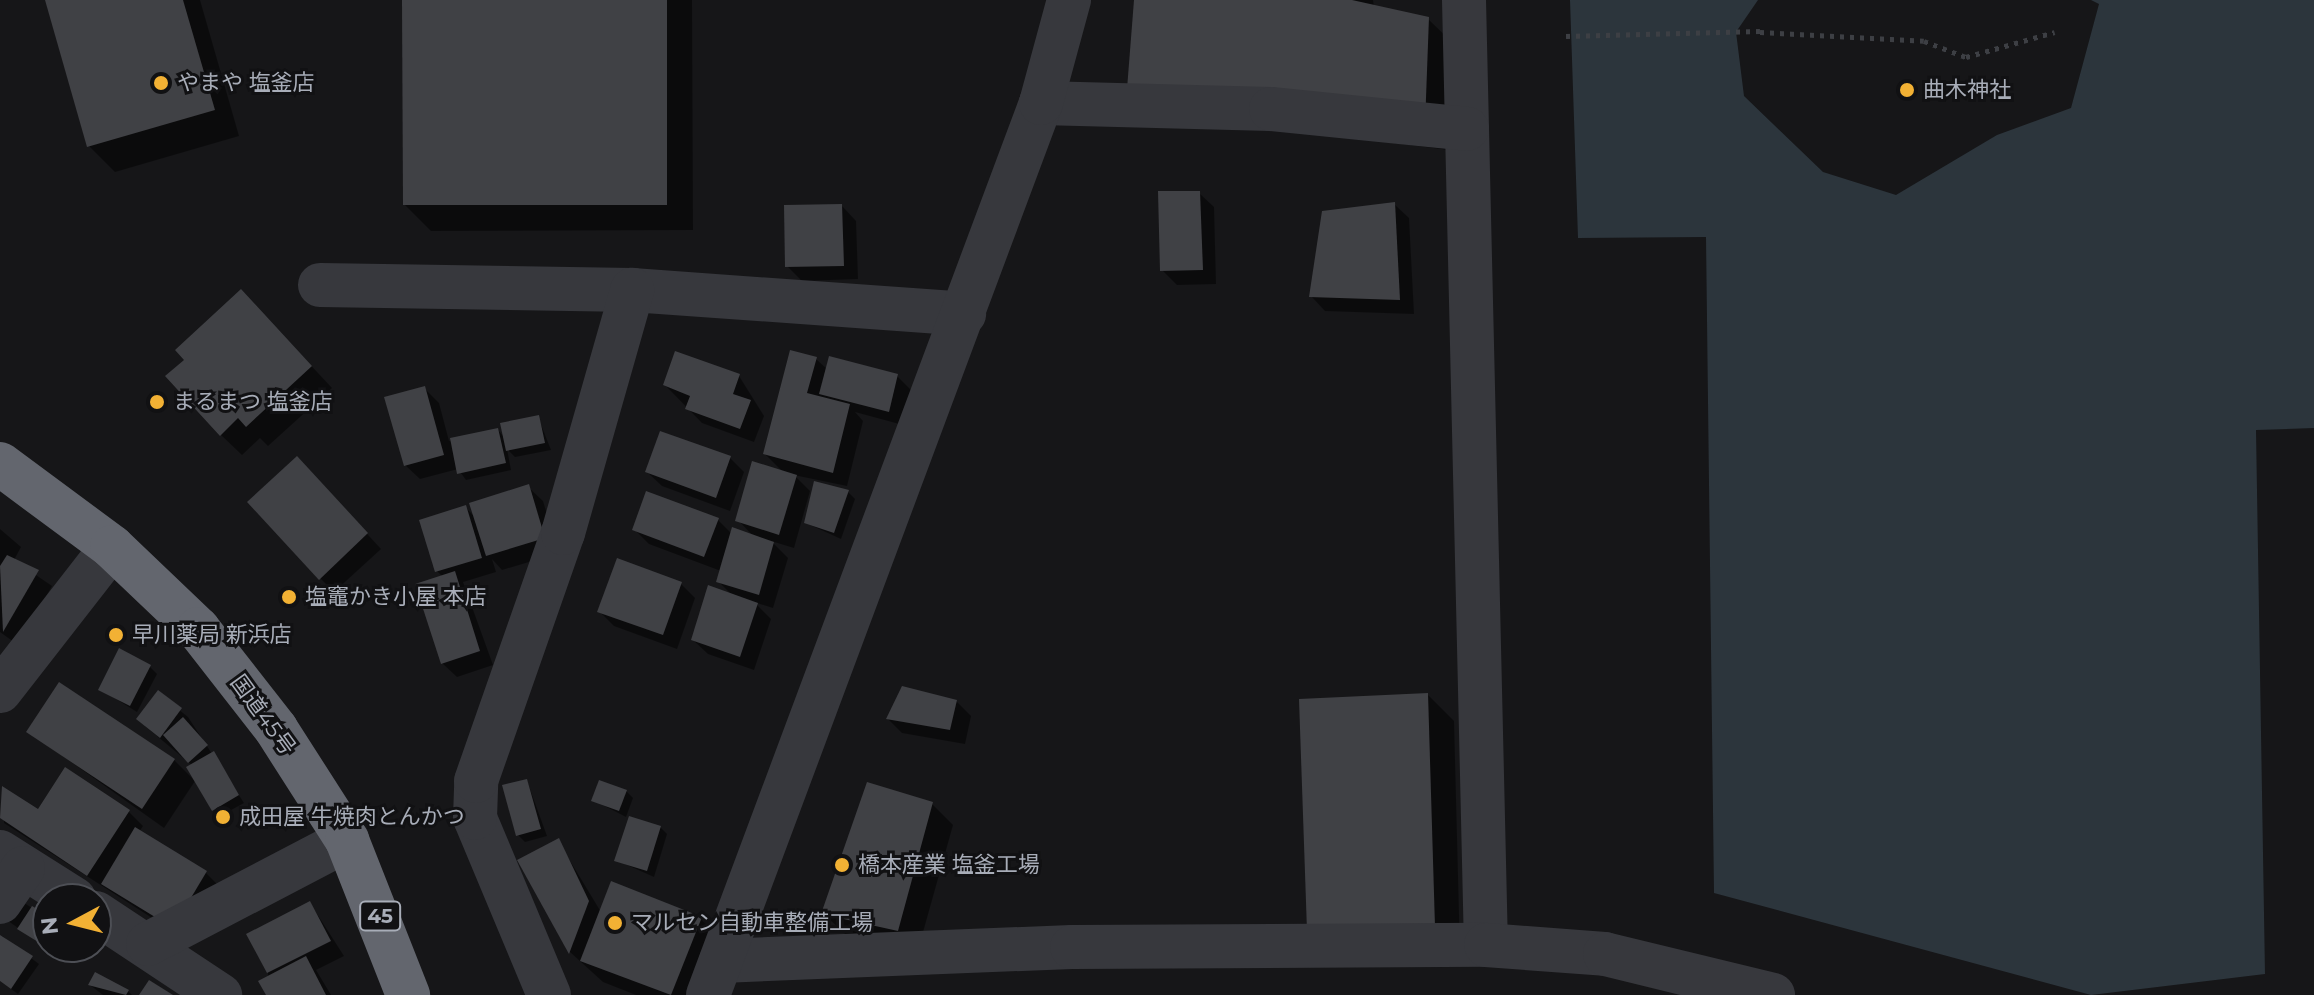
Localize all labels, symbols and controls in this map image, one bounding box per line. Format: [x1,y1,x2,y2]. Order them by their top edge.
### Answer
place label: やまや 塩釜店 [177,70,315,96]
marker: やまや 塩釜店 [152,74,170,92]
place label: 曲木神社 [1923,77,2011,103]
marker: 曲木神社 [1898,81,1916,99]
place label: まるまつ 塩釜店 [173,389,333,415]
marker: まるまつ 塩釜店 [148,393,166,411]
place label: 塩竈かき小屋 本店 [305,584,487,610]
marker: 塩竈かき小屋 本店 [280,588,298,606]
place label: 早川薬局 新浜店 [132,622,292,648]
marker: 早川薬局 新浜店 [107,626,125,644]
street label: 国道45号 [225,670,301,760]
place label: 成田屋 牛焼肉とんかつ [239,804,465,830]
marker: 成田屋 牛焼肉とんかつ [214,808,232,826]
place label: 橋本産業 塩釜工場 [858,852,1040,878]
marker: 橋本産業 塩釜工場 [833,856,851,874]
north arrow [32,883,112,963]
road number: 45 [358,900,402,932]
place label: マルセン自動車整備工場 [631,910,873,936]
marker: マルセン自動車整備工場 [606,914,624,932]
text: N [35,915,64,936]

